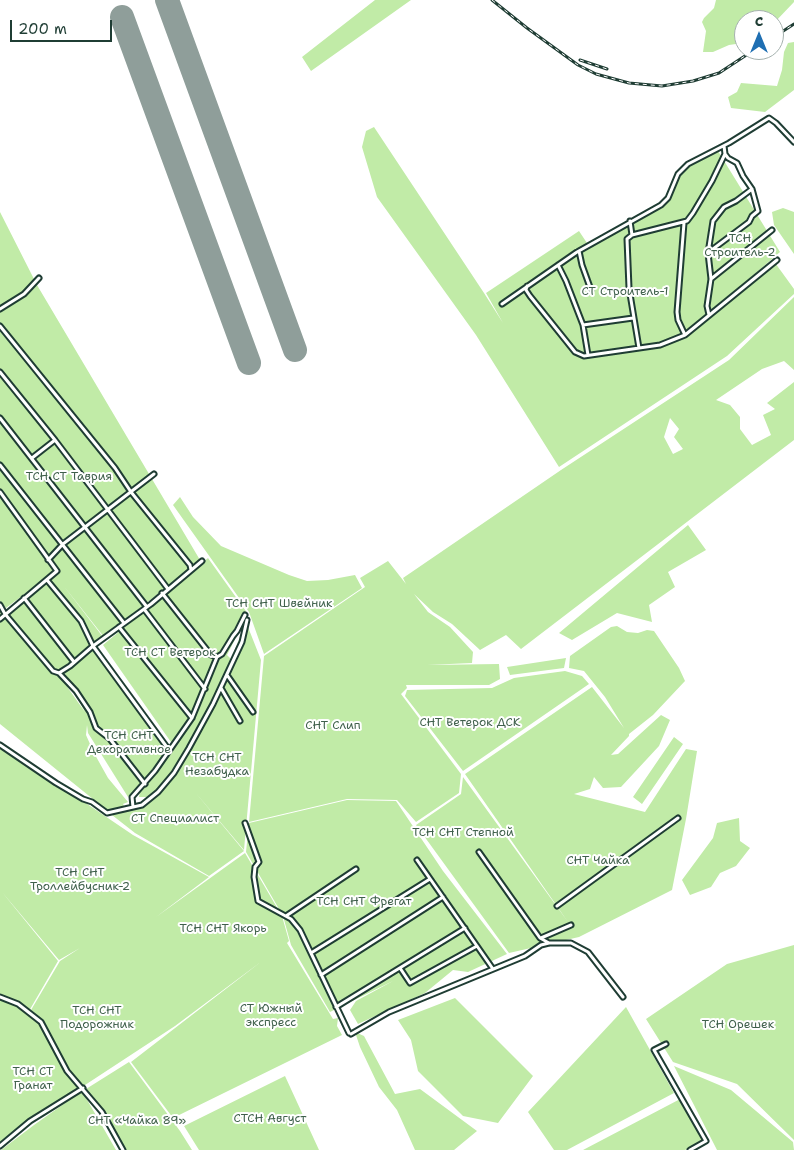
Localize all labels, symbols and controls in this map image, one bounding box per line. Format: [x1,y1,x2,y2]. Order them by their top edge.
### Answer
scale bar [12,10,115,42]
north arrow [734,10,784,60]
text: С [755,12,763,30]
text: 200 m [18,19,67,39]
park label: ТСН Строитель-2 [704,232,776,260]
park label: СТ Строитель-1 [581,285,669,299]
park label: ТСН СТ Таврия [26,470,112,484]
park label: ТСН СНТ Швейник [226,597,332,611]
park label: ТСН СТ Ветерок [124,646,216,660]
park label: СНТ Ветерок ДСК [419,716,521,730]
park label: СНТ Слип [305,719,361,733]
park label: ТСН СНТ Декоративное [87,729,171,757]
park label: ТСН СНТ Незабудка [185,751,249,779]
park label: СТ Специалист [131,812,219,826]
park label: ТСН СНТ Степной [412,826,514,840]
park label: СНТ Чайка [566,854,630,868]
park label: ТСН СНТ Троллейбусник-2 [30,866,130,894]
park label: ТСН СНТ Фрегат [316,895,412,909]
park label: ТСН СНТ Якорь [179,922,267,936]
park label: СТ Южный экспресс [240,1002,302,1030]
park label: ТСН СНТ Подорожник [60,1004,134,1032]
park label: ТСН Орешек [702,1018,774,1032]
park label: ТСН СТ Гранат [12,1065,54,1093]
park label: СТСН Август [234,1112,306,1126]
park label: СНТ «Чайка 89» [88,1114,186,1128]

